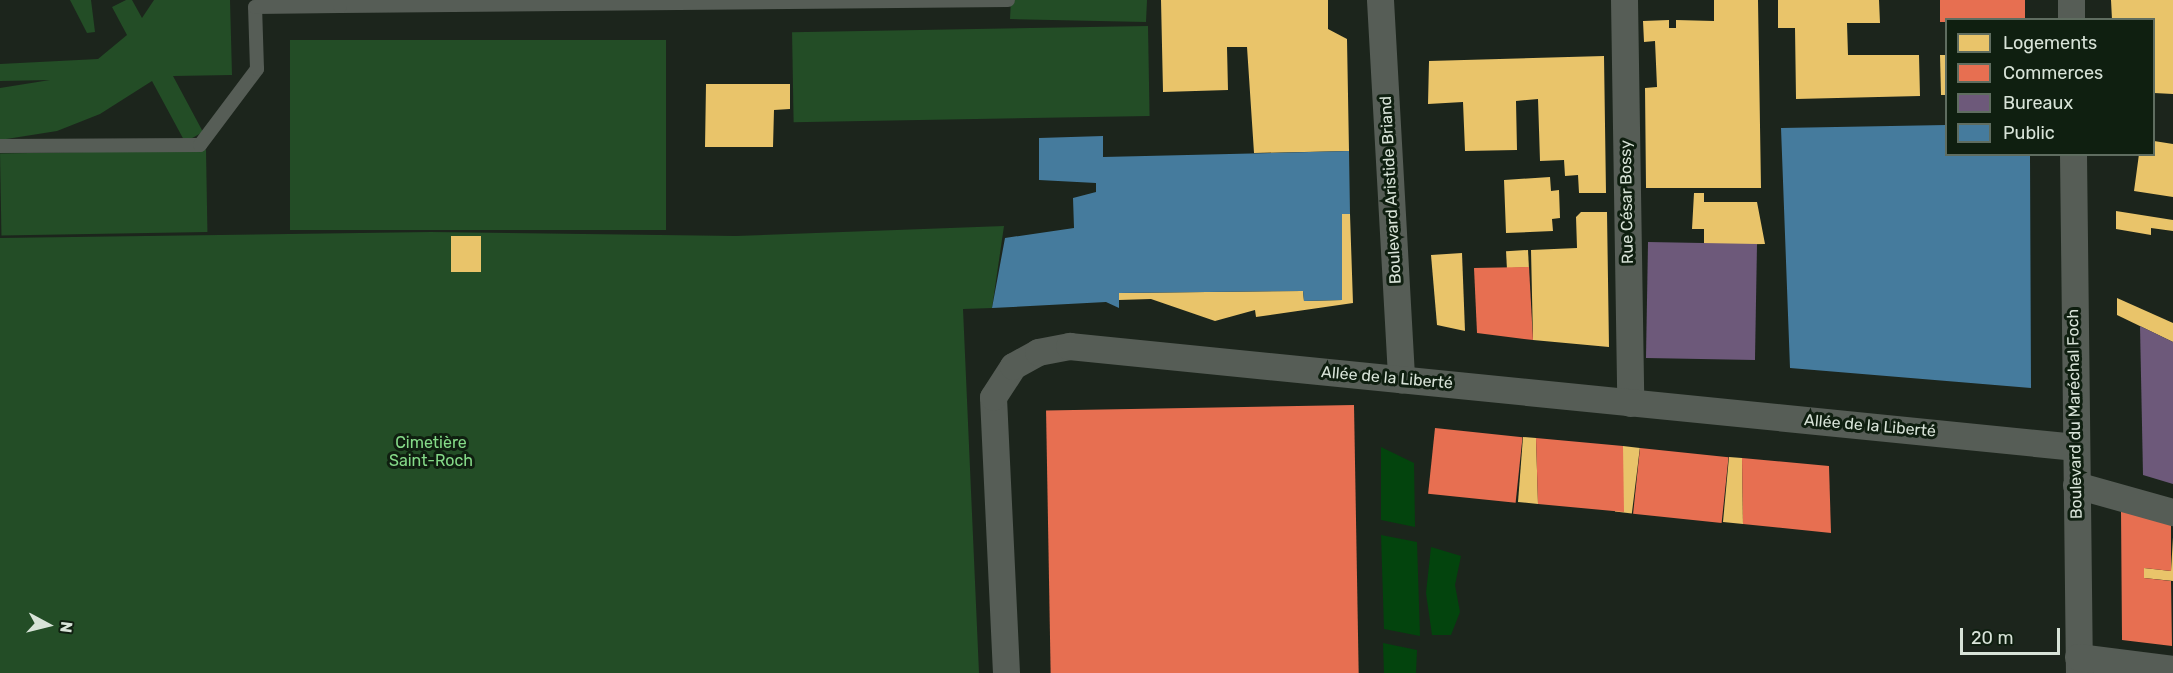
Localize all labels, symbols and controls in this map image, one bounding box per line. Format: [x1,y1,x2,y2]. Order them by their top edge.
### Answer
legend [1945,18,2155,156]
text: Logements [2003,32,2097,54]
text: Commerces [2003,62,2103,84]
text: Bureaux [2003,92,2073,114]
street label: Boulevard Aristide Briand [1376,95,1406,285]
text: Public [2003,122,2055,144]
street label: Rue César Bossy [1616,140,1638,264]
street label: Boulevard du Maréchal Foch [2064,309,2086,519]
street label: Allée de la Liberté [1320,363,1454,393]
street label: Allée de la Liberté [1803,411,1937,441]
park label: Cimetière Saint-Roch [389,433,473,471]
north arrow [18,595,78,655]
scale bar [1963,616,2064,654]
text: N [56,620,76,634]
text: 20 m [1971,627,2013,649]

